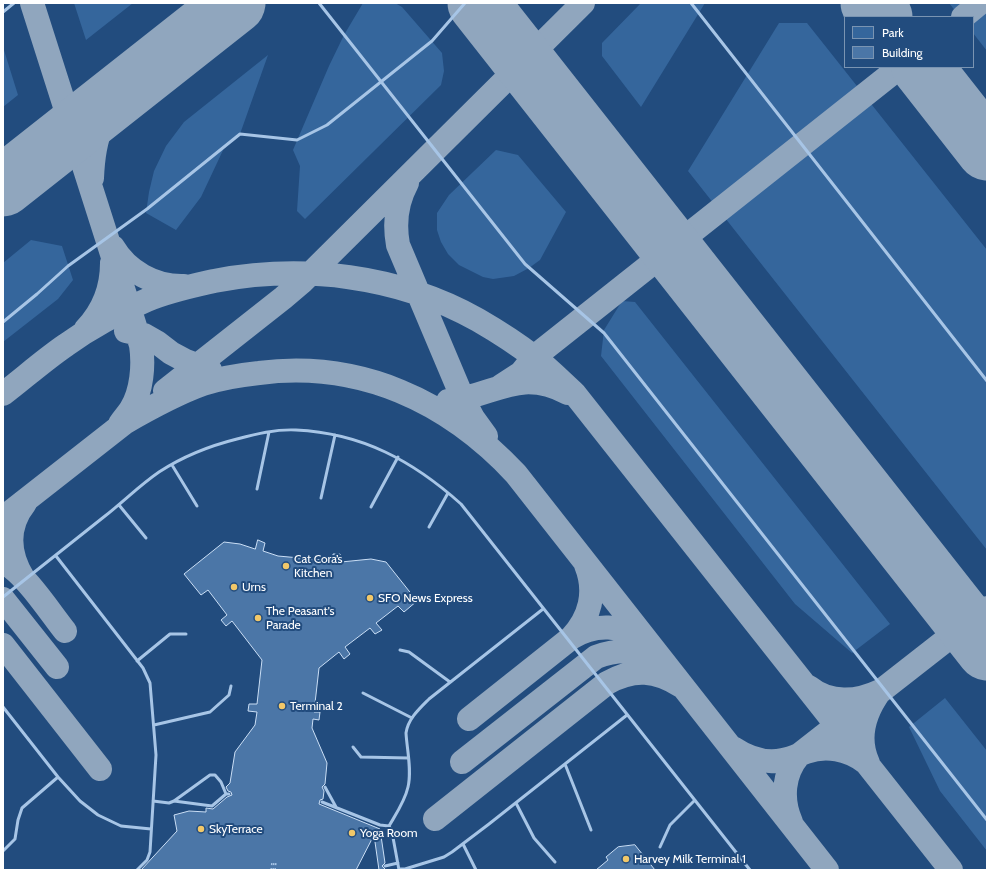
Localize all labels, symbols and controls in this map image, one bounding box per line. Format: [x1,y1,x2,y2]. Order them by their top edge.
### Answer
legend [844,16,974,68]
text: Park [882,25,904,40]
text: Building [882,45,923,60]
place label: Cat Cora’s Kitchen [294,552,342,580]
marker: Cat Cora’s Kitchen [281,561,291,571]
place label: Urns [242,580,266,594]
marker: Urns [229,582,239,592]
place label: SFO News Express [378,591,473,605]
marker: SFO News Express [365,593,375,603]
place label: The Peasant's Parade [266,604,335,632]
marker: The Peasant's Parade [253,613,263,623]
place label: Terminal 2 [290,699,343,713]
marker: Terminal 2 [277,701,287,711]
place label: SkyTerrace [209,822,263,836]
marker: SkyTerrace [196,824,206,834]
place label: Yoga Room [360,826,418,840]
marker: Yoga Room [347,828,357,838]
place label: Harvey Milk Terminal 1 [634,852,746,866]
marker: Harvey Milk Terminal 1 [621,854,631,864]

